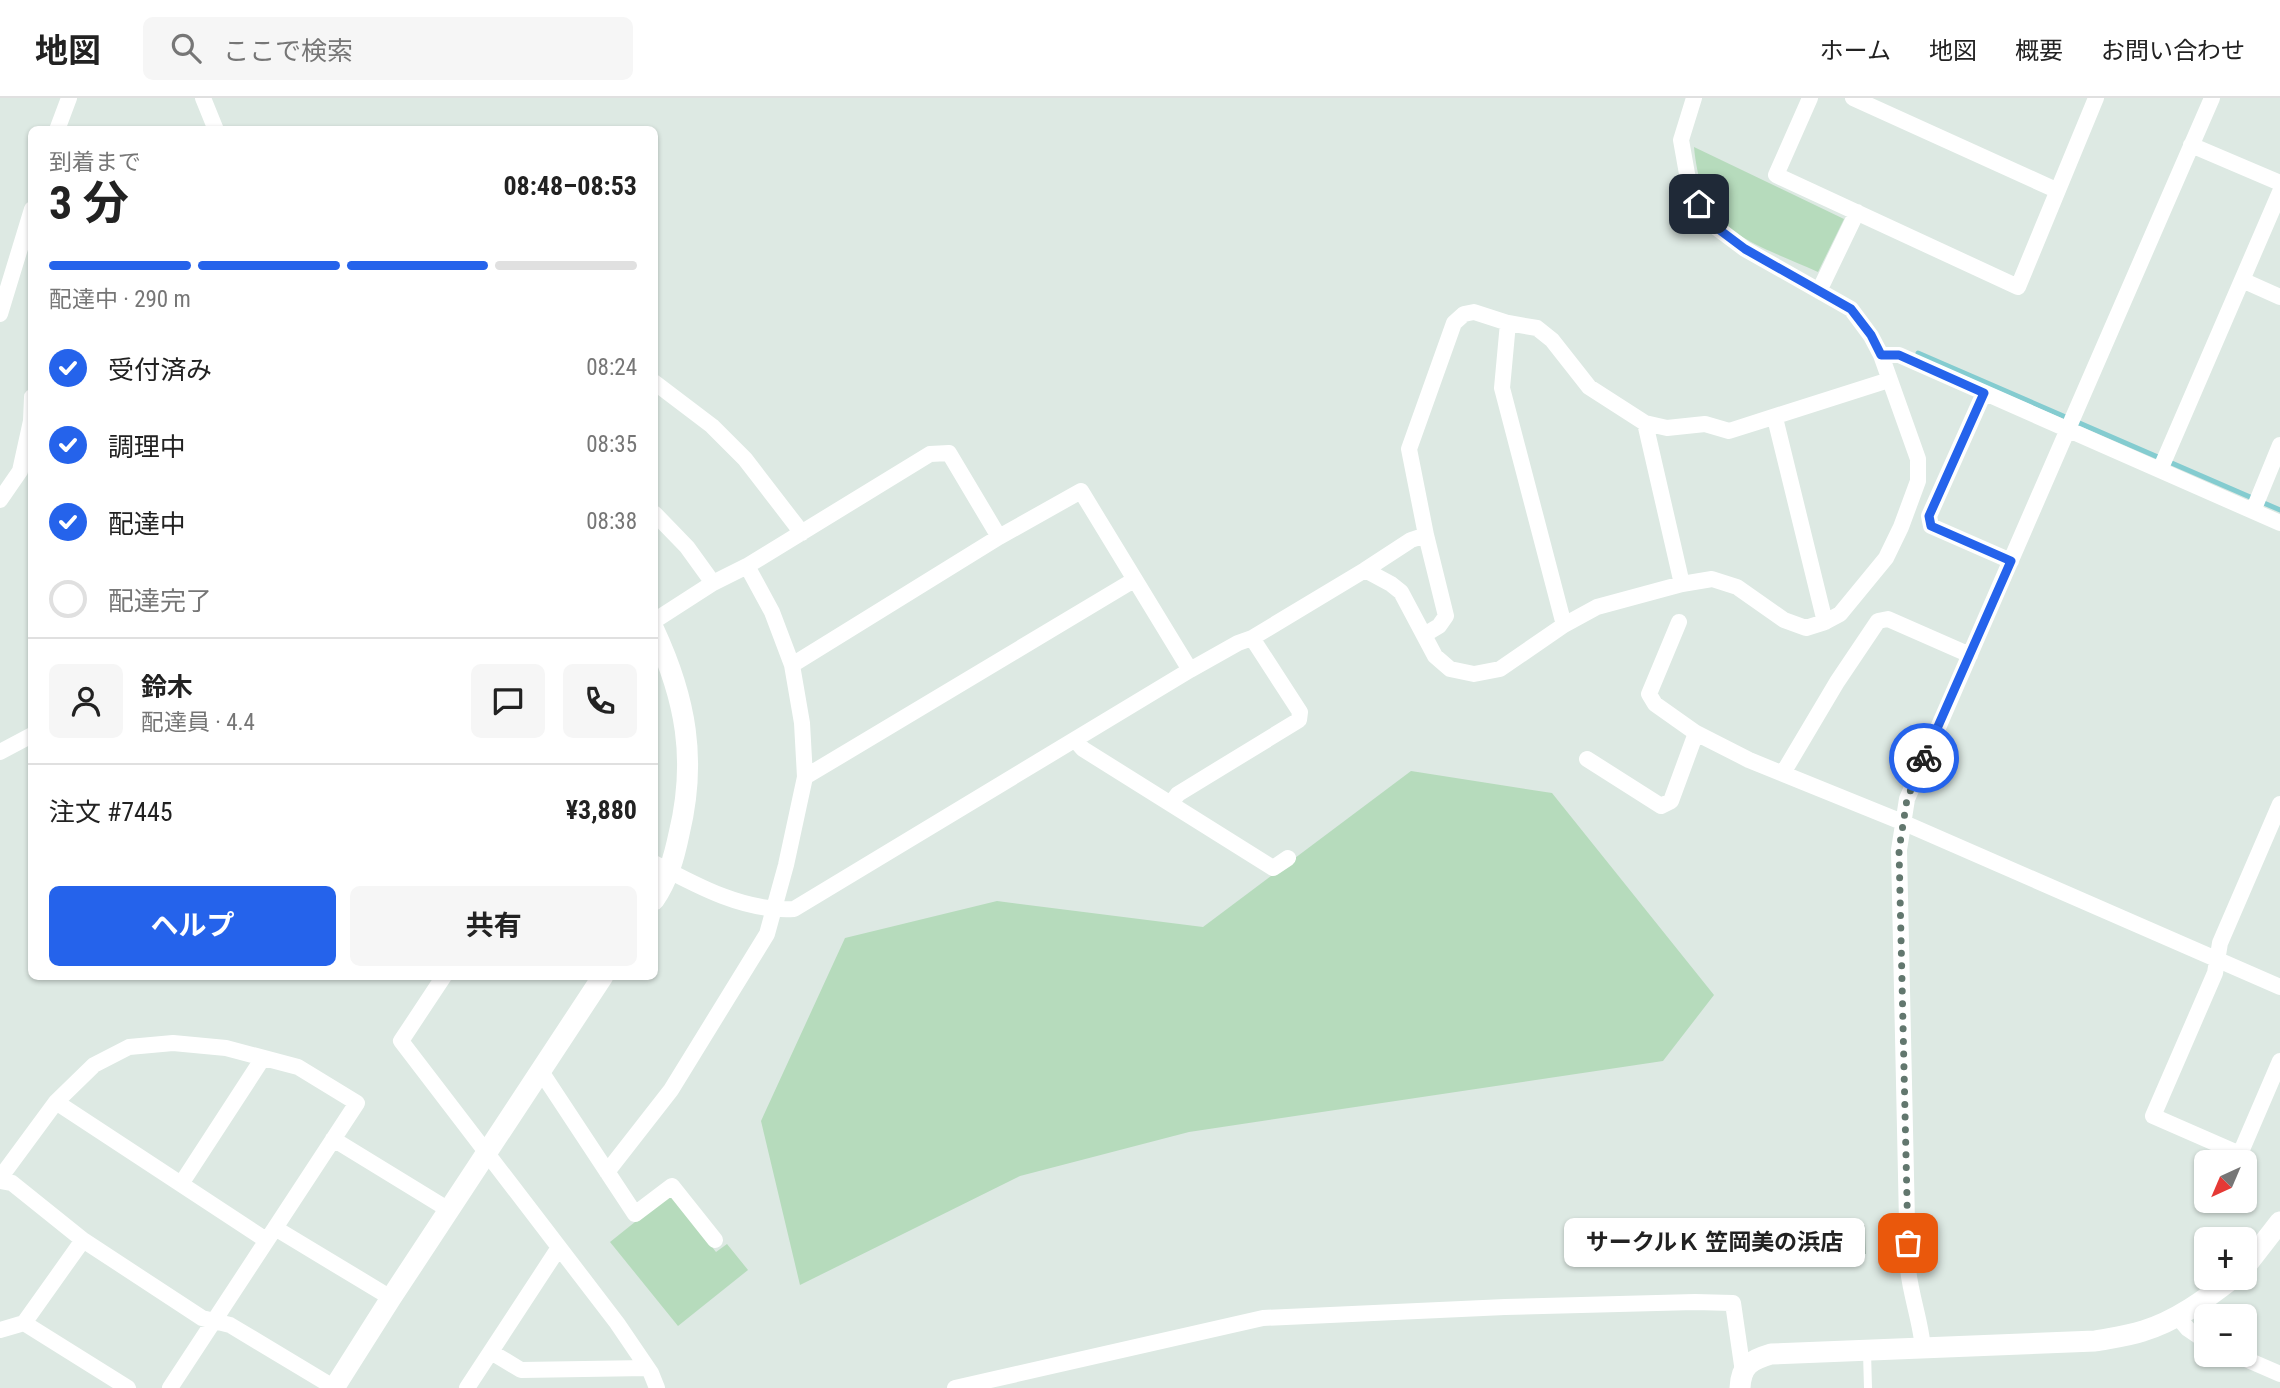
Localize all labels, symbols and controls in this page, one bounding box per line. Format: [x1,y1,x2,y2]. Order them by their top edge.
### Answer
search box [143,17,633,80]
icon: search [167,29,205,67]
text: 地図 [35,31,101,70]
text: ここで検索 [223,36,353,66]
text: ホーム [1820,37,1891,65]
text: 地図 [1929,37,1977,65]
text: 概要 [2015,37,2063,65]
text: お問い合わせ [2101,37,2245,65]
text: 到着まで [49,149,141,176]
text: 08:48–08:53 [503,171,637,201]
pin [1669,174,1729,234]
text: 3 分 [49,176,129,230]
icon: home [1680,185,1718,223]
text: 配達中 · 290 m [49,286,191,313]
icon: check [49,349,87,387]
text: 08:24 [586,354,637,381]
text: 受付済み [108,355,212,385]
icon: check [49,426,87,464]
text: 08:35 [586,431,637,458]
text: 調理中 [108,432,186,462]
icon: check [49,503,87,541]
text: 08:38 [586,508,637,535]
text: 配達中 [108,509,186,539]
text: 配達完了 [108,586,212,616]
button: person [49,664,123,738]
button: chat [471,664,545,738]
button: phone [563,664,637,738]
text: 鈴木 [141,672,193,702]
text: 配達員 · 4.4 [141,709,255,736]
courier [1889,723,1959,793]
icon: bike [1905,739,1943,777]
text: ¥3,880 [566,795,637,825]
text: 注文 #7445 [49,797,173,827]
button: ヘルプ [49,886,336,966]
button: 共有 [350,886,637,966]
north arrow [2194,1150,2258,1213]
map controls [2194,1150,2257,1367]
pin [1878,1213,1938,1273]
callout: サークルＫ 笠岡美の浜店 [1565,1218,1866,1268]
icon: bag [1889,1224,1927,1262]
button: + [2194,1227,2257,1290]
text: サークルＫ 笠岡美の浜店 [1586,1229,1843,1256]
button: − [2194,1304,2257,1367]

